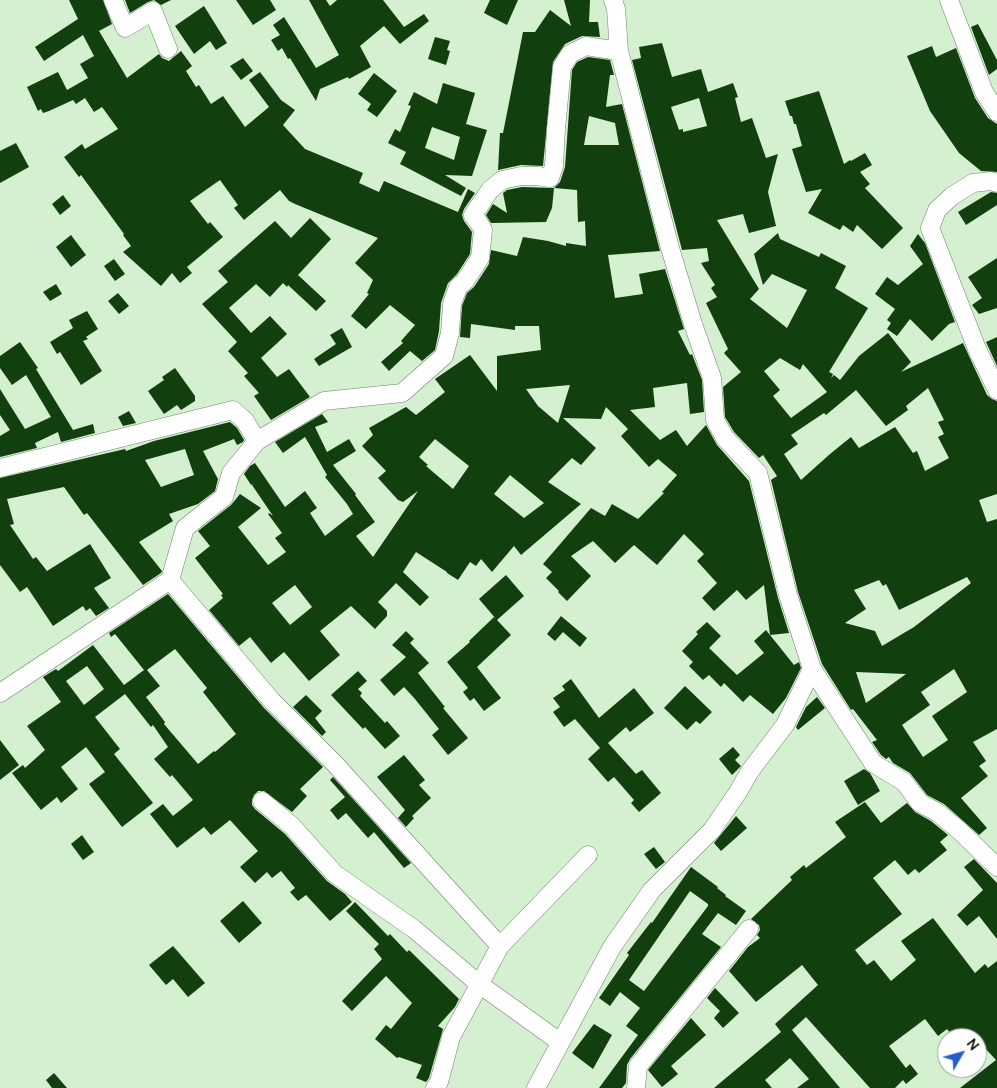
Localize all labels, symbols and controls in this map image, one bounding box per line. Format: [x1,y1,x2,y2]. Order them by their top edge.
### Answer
north arrow [937,1028,987,1078]
text: N [963,1034,984,1054]

